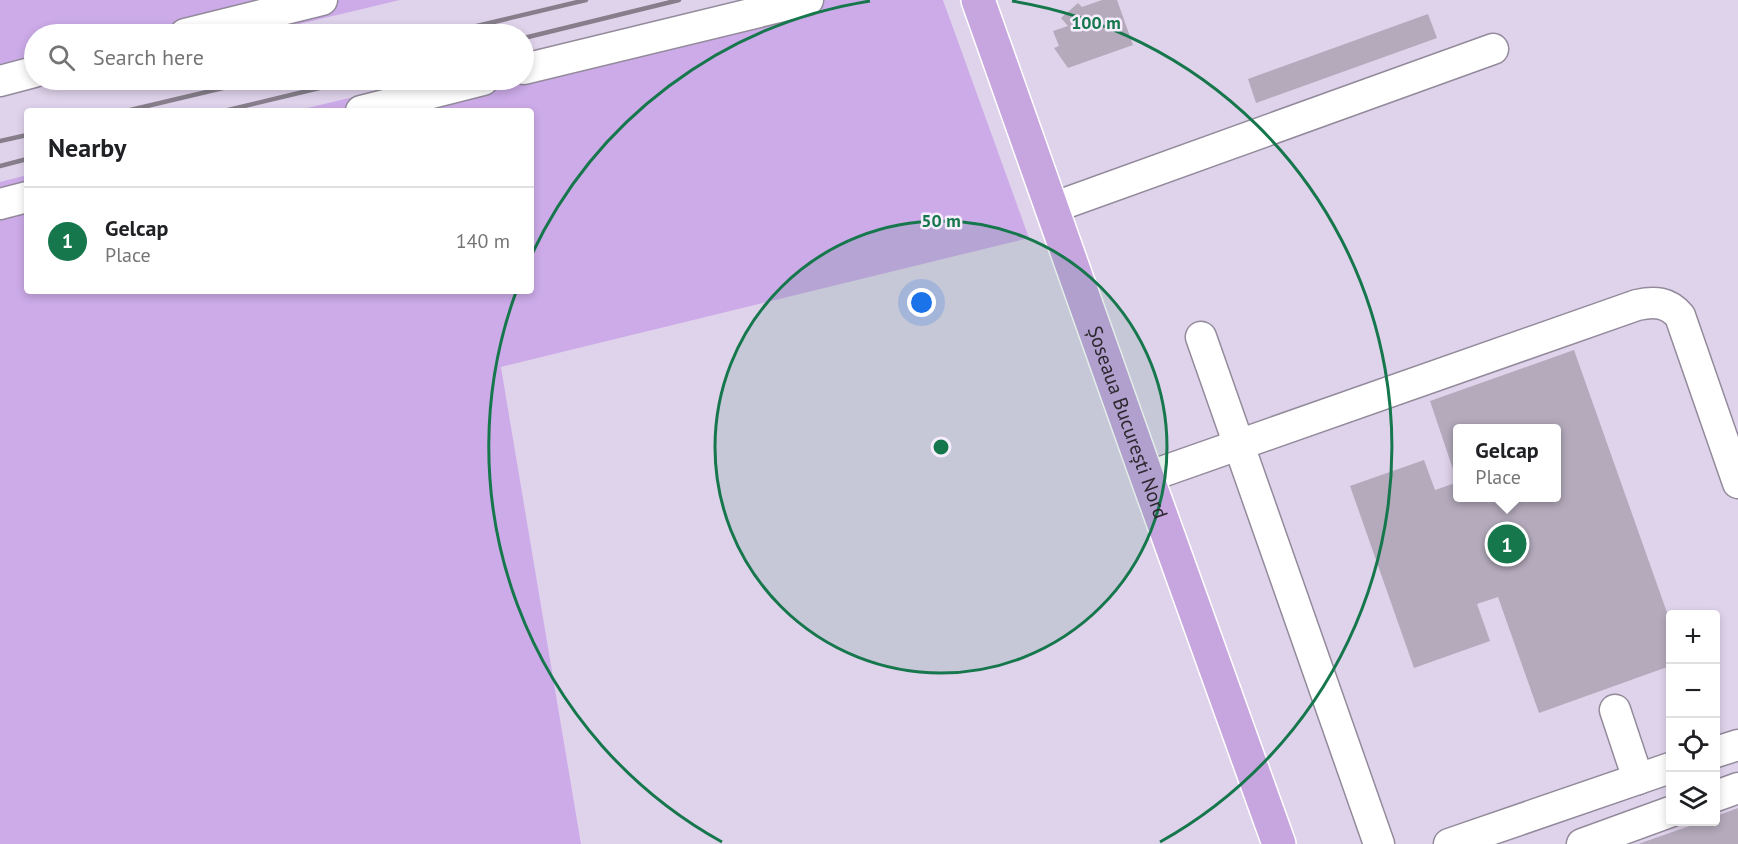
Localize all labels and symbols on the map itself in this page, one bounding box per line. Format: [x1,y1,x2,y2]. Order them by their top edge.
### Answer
text: 100 m [1071,11,1121,34]
text: 50 m [921,209,961,232]
your location [907,288,936,317]
street label: Șoseaua București Nord [1081,322,1174,522]
centre of rings [931,437,951,457]
pin: 1 [1488,522,1526,566]

